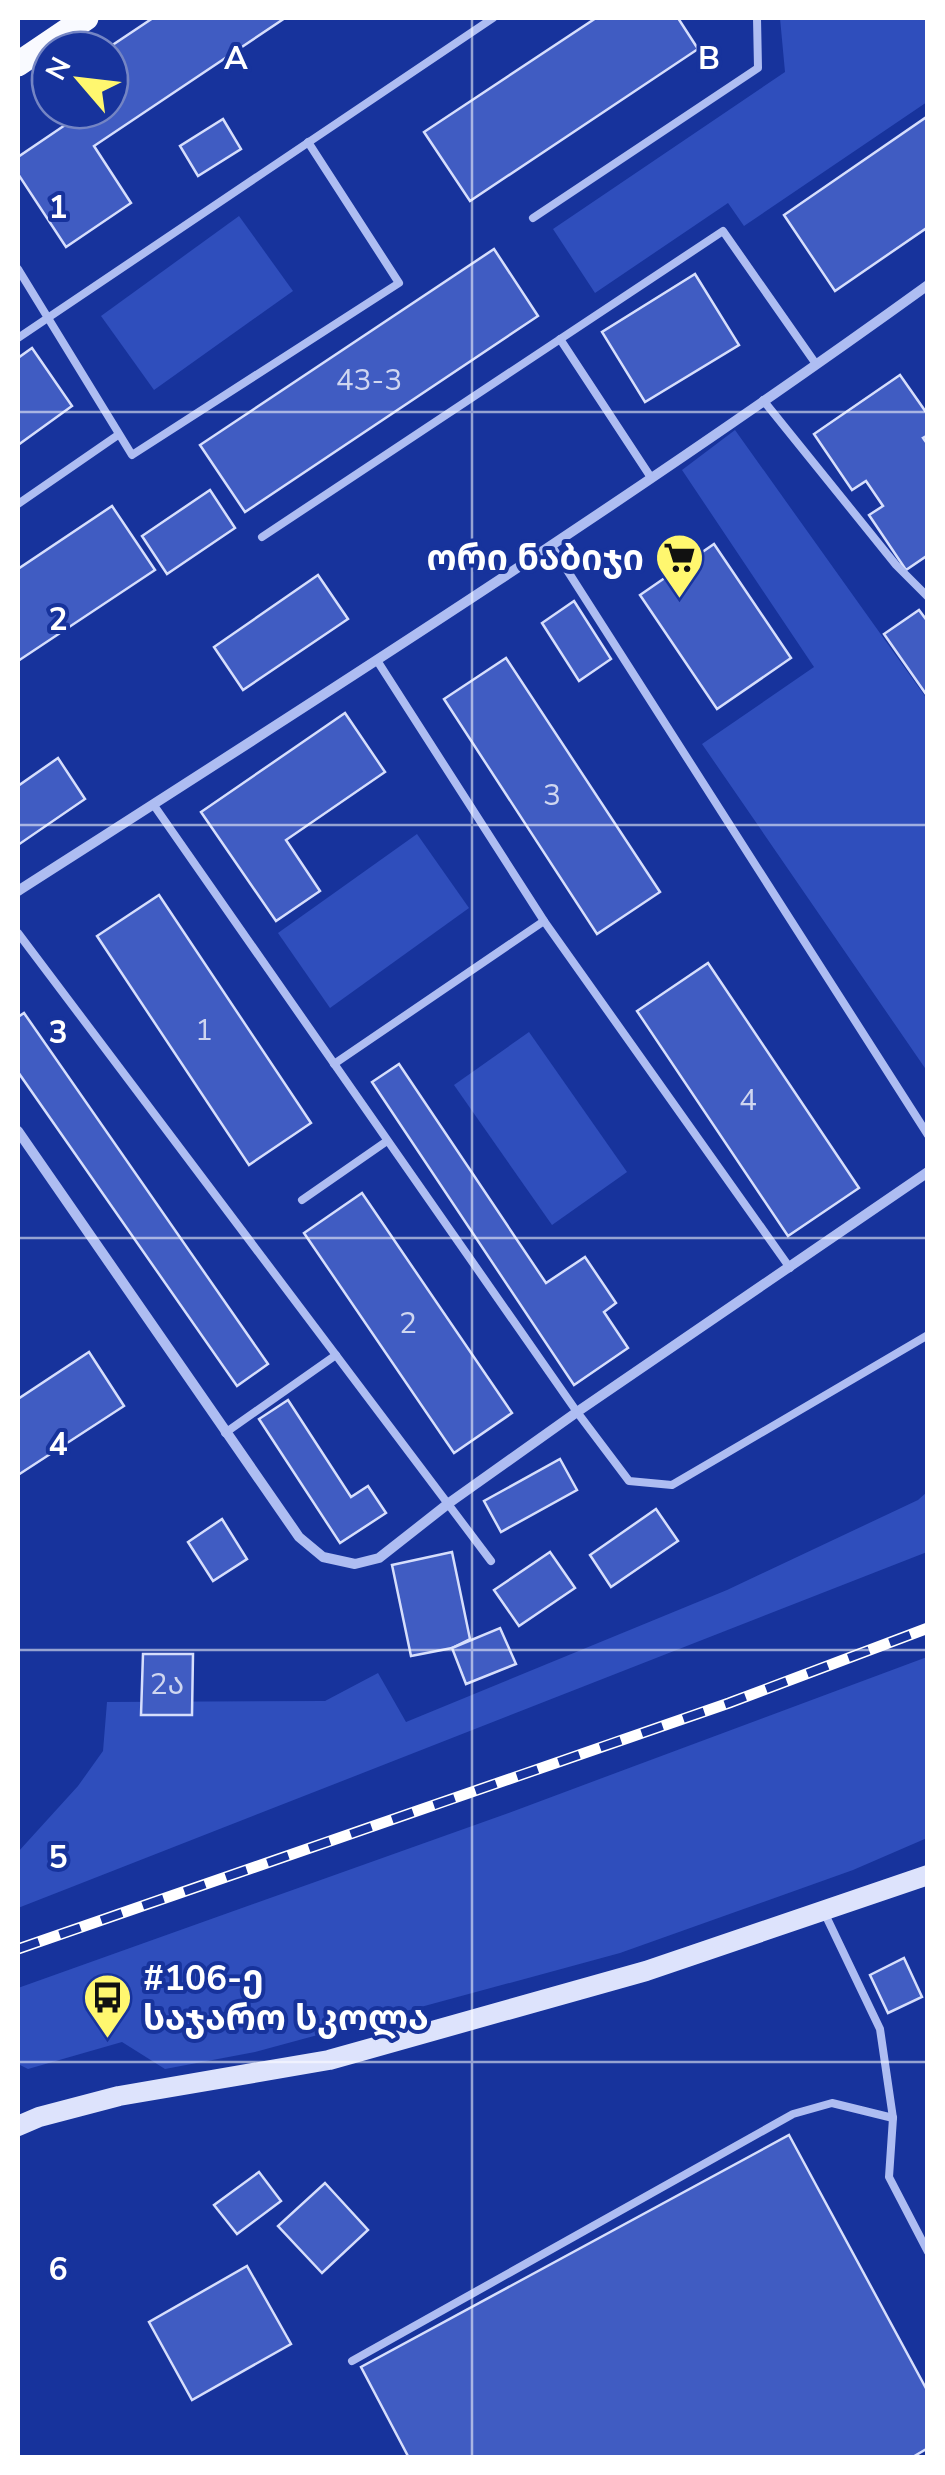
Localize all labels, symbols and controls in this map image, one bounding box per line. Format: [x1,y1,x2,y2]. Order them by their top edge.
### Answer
north arrow [30,30,130,130]
text: A [224,37,248,80]
text: B [698,37,720,80]
text: N [37,51,81,87]
text: 1 [48,186,68,229]
house number: 43-3 [336,360,402,401]
supermarket icon: ორი ნაბიჯი [653,532,705,600]
place label: ორი ნაბიჯი [427,535,644,582]
text: 2 [48,598,68,641]
house number: 3 [543,775,561,816]
house number: 1 [195,1010,213,1051]
text: 3 [48,1011,68,1054]
house number: 4 [739,1080,757,1121]
house number: 2 [399,1303,417,1344]
text: 4 [48,1423,68,1466]
house number: 2ა [150,1664,184,1705]
text: 5 [48,1836,68,1879]
place label: #106-ე საჯარო სკოლა [143,1955,429,2042]
bus stop icon: #106-ე საჯარო სკოლა [82,1972,134,2040]
text: 6 [48,2248,68,2291]

